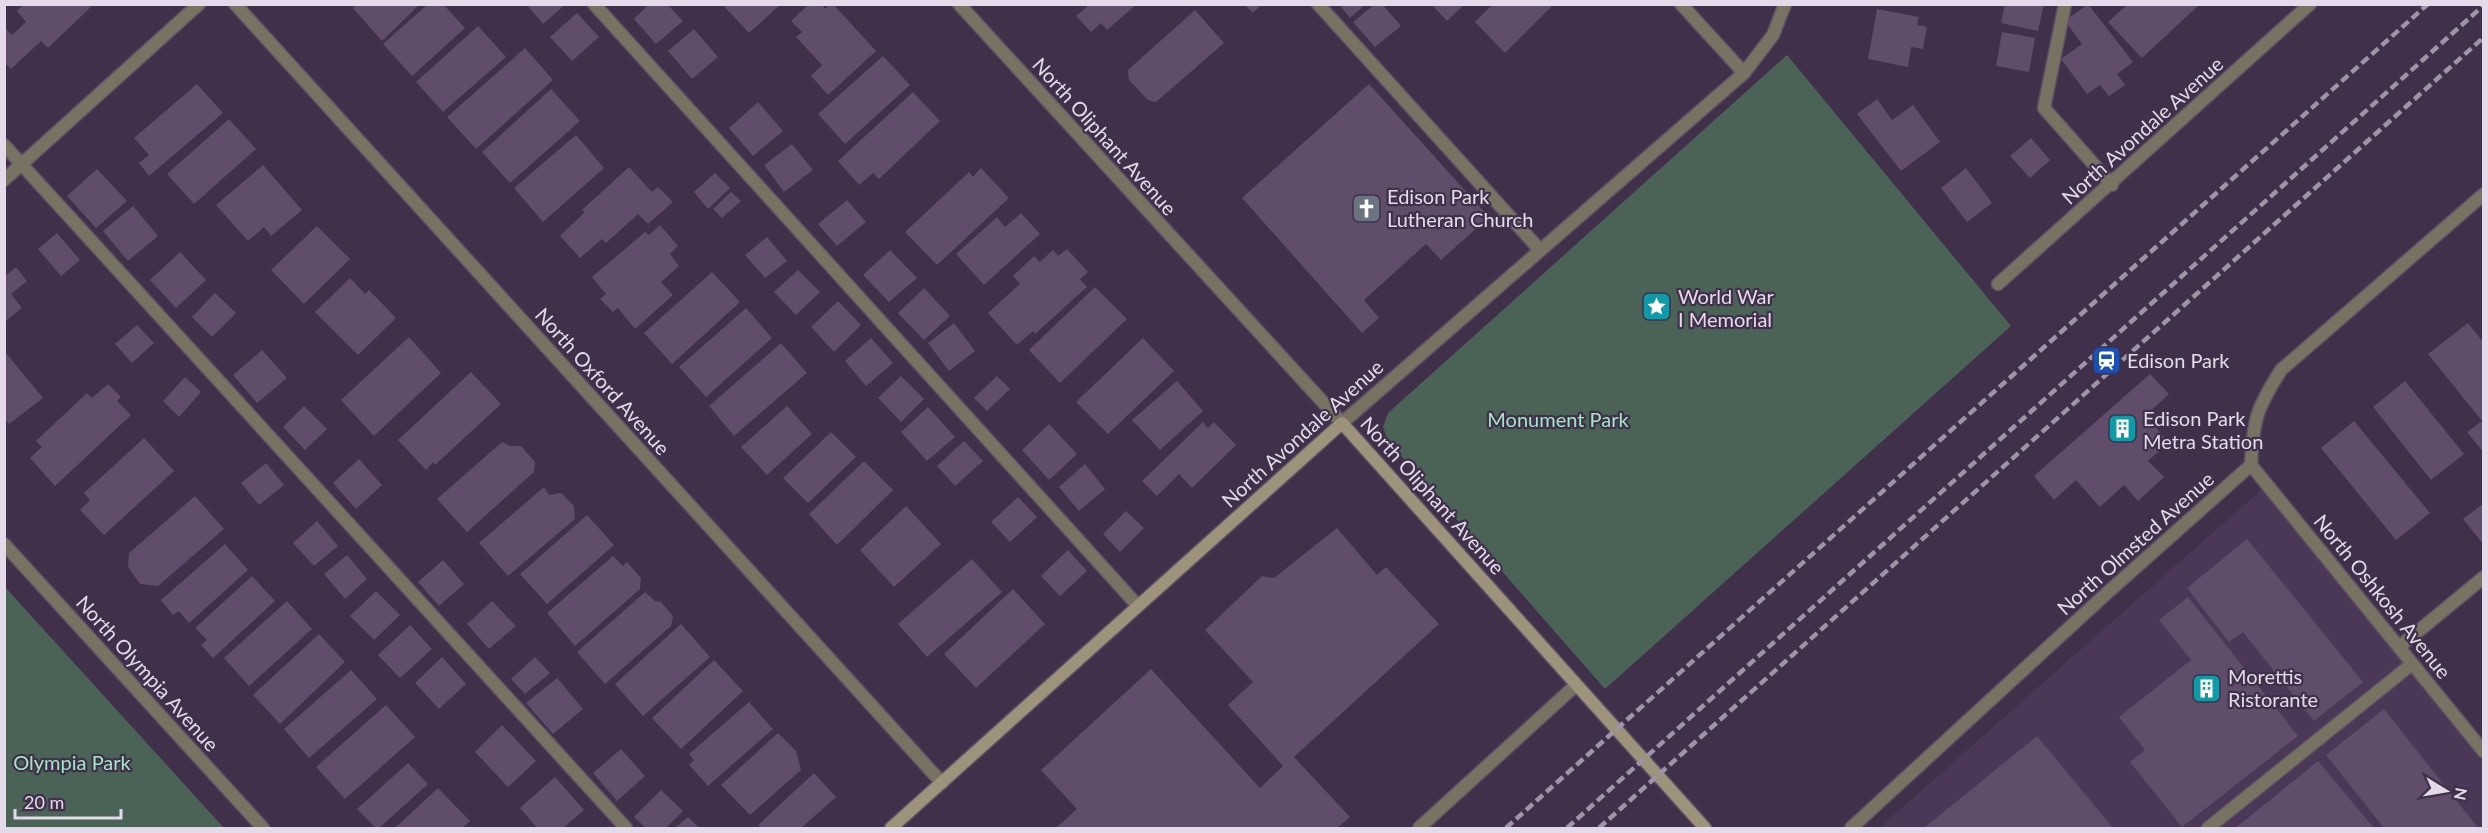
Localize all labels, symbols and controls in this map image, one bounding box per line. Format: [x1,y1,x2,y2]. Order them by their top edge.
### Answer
street label: North Avondale Avenue [2056,51,2228,209]
street label: North Oliphant Avenue [1028,52,1182,220]
place label: Edison Park Lutheran Church [1387,184,1533,231]
church icon: Edison Park Lutheran Church [1350,192,1382,224]
place label: World War I Memorial [1678,284,1774,331]
place icon: World War I Memorial [1641,291,1673,323]
street label: North Oxford Avenue [531,303,675,459]
station icon: Edison Park [2090,344,2122,376]
place label: Edison Park [2127,348,2230,372]
street label: North Avondale Avenue [1216,354,1388,512]
place label: Edison Park Metra Station [2143,406,2263,453]
park label: Monument Park [1487,407,1629,431]
street label: North Oliphant Avenue [1356,411,1510,579]
building icon: Edison Park Metra Station [2106,413,2138,445]
street label: North Olmsted Avenue [2052,466,2218,620]
street label: North Oshkosh Avenue [2309,509,2457,683]
street label: North Olympia Avenue [72,590,224,756]
place label: Morettis Ristorante [2228,664,2318,711]
building icon: Morettis Ristorante [2191,672,2223,704]
park label: Olympia Park [13,750,132,774]
north arrow [2416,761,2476,821]
scale bar [15,782,122,820]
text: N [2451,786,2472,802]
text: 20 m [24,791,64,813]

